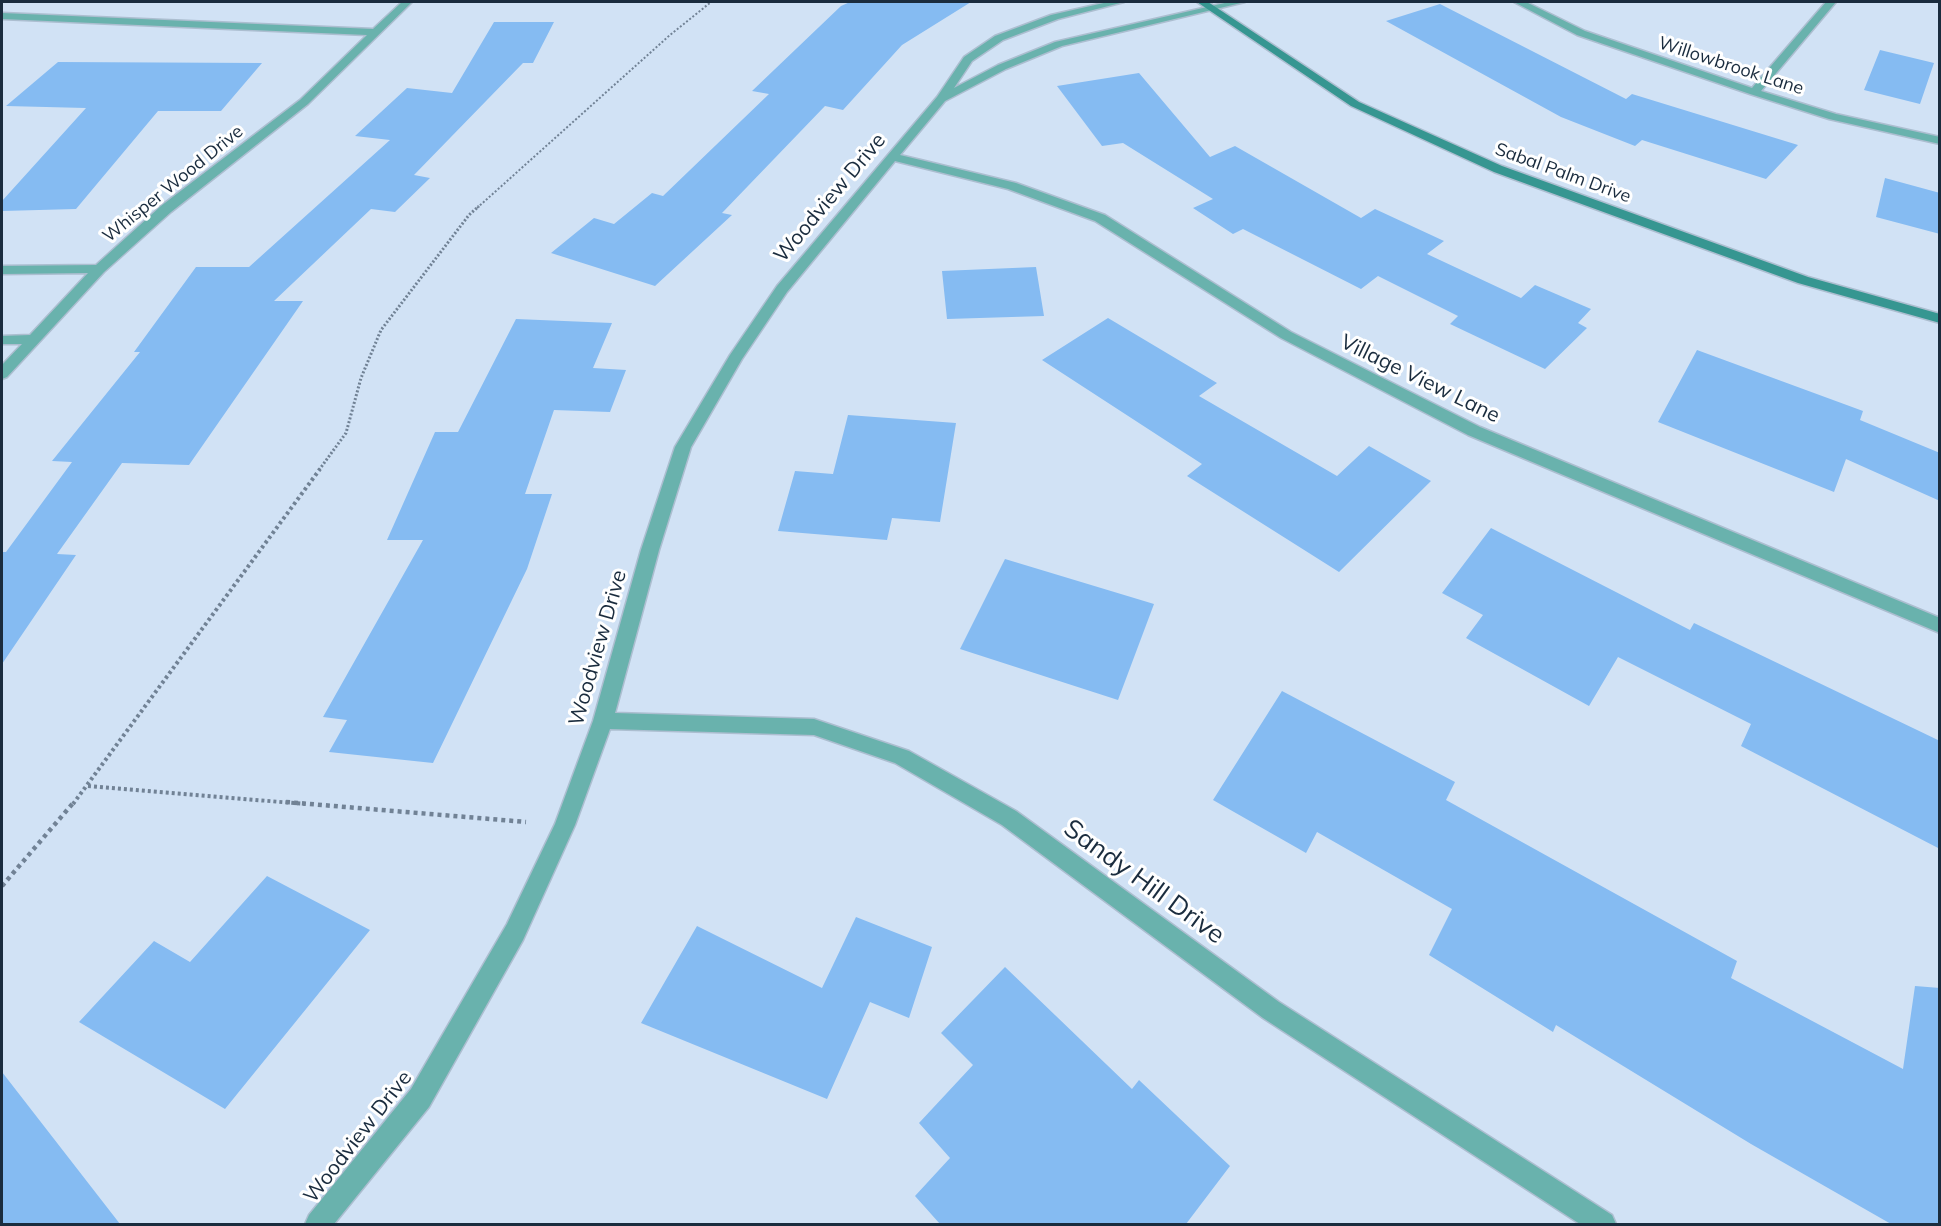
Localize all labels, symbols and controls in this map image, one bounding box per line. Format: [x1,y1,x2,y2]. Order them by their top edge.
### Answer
street label: Willowbrook Lane [1656,32,1806,100]
street label: Whisper Wood Drive [99,121,247,247]
street label: Woodview Drive [769,128,891,268]
street label: Sabal Palm Drive [1492,138,1634,208]
street label: Village View Lane [1336,329,1504,429]
street label: Woodview Drive [564,567,632,729]
street label: Sandy Hill Drive [1057,813,1231,951]
street label: Woodview Drive [299,1066,417,1208]

